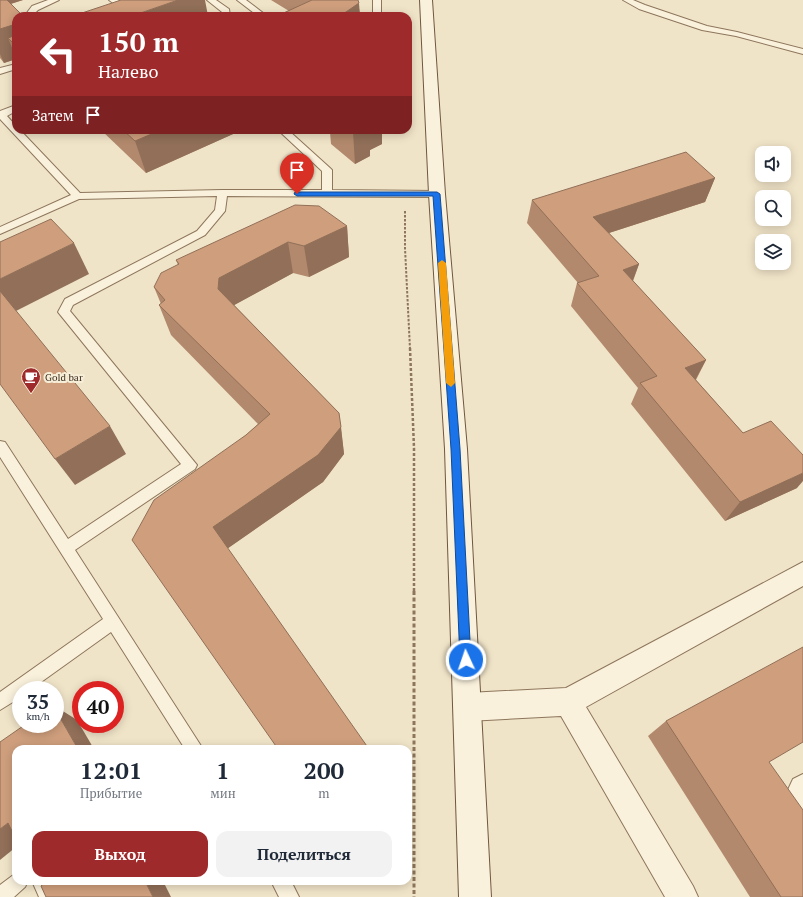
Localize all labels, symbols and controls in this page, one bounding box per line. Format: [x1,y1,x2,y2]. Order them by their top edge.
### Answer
text: 150 m [98,23,179,60]
icon: left [32,28,84,80]
text: Налево [98,59,158,83]
icon: arrive [82,104,104,126]
text: Затем [32,105,74,125]
map controls [755,146,791,270]
button: sound [755,146,791,182]
pin [280,153,314,194]
icon: arrive [286,159,308,181]
button: search [755,190,791,226]
button: layers [755,234,791,270]
cafe icon: Gold bar [20,366,42,394]
place label: Gold bar [45,371,83,384]
position arrow [445,639,487,681]
speed limit sign: 40 [72,681,124,733]
text: 35 [27,688,49,715]
text: km/h [26,710,50,723]
text: 12:01 [80,754,142,786]
text: 1 [216,754,230,786]
text: 200 [303,754,344,786]
text: Прибытие [80,784,142,802]
text: мин [210,784,236,802]
text: m [318,784,329,802]
button: Выход [32,831,208,877]
button: Поделиться [216,831,392,877]

